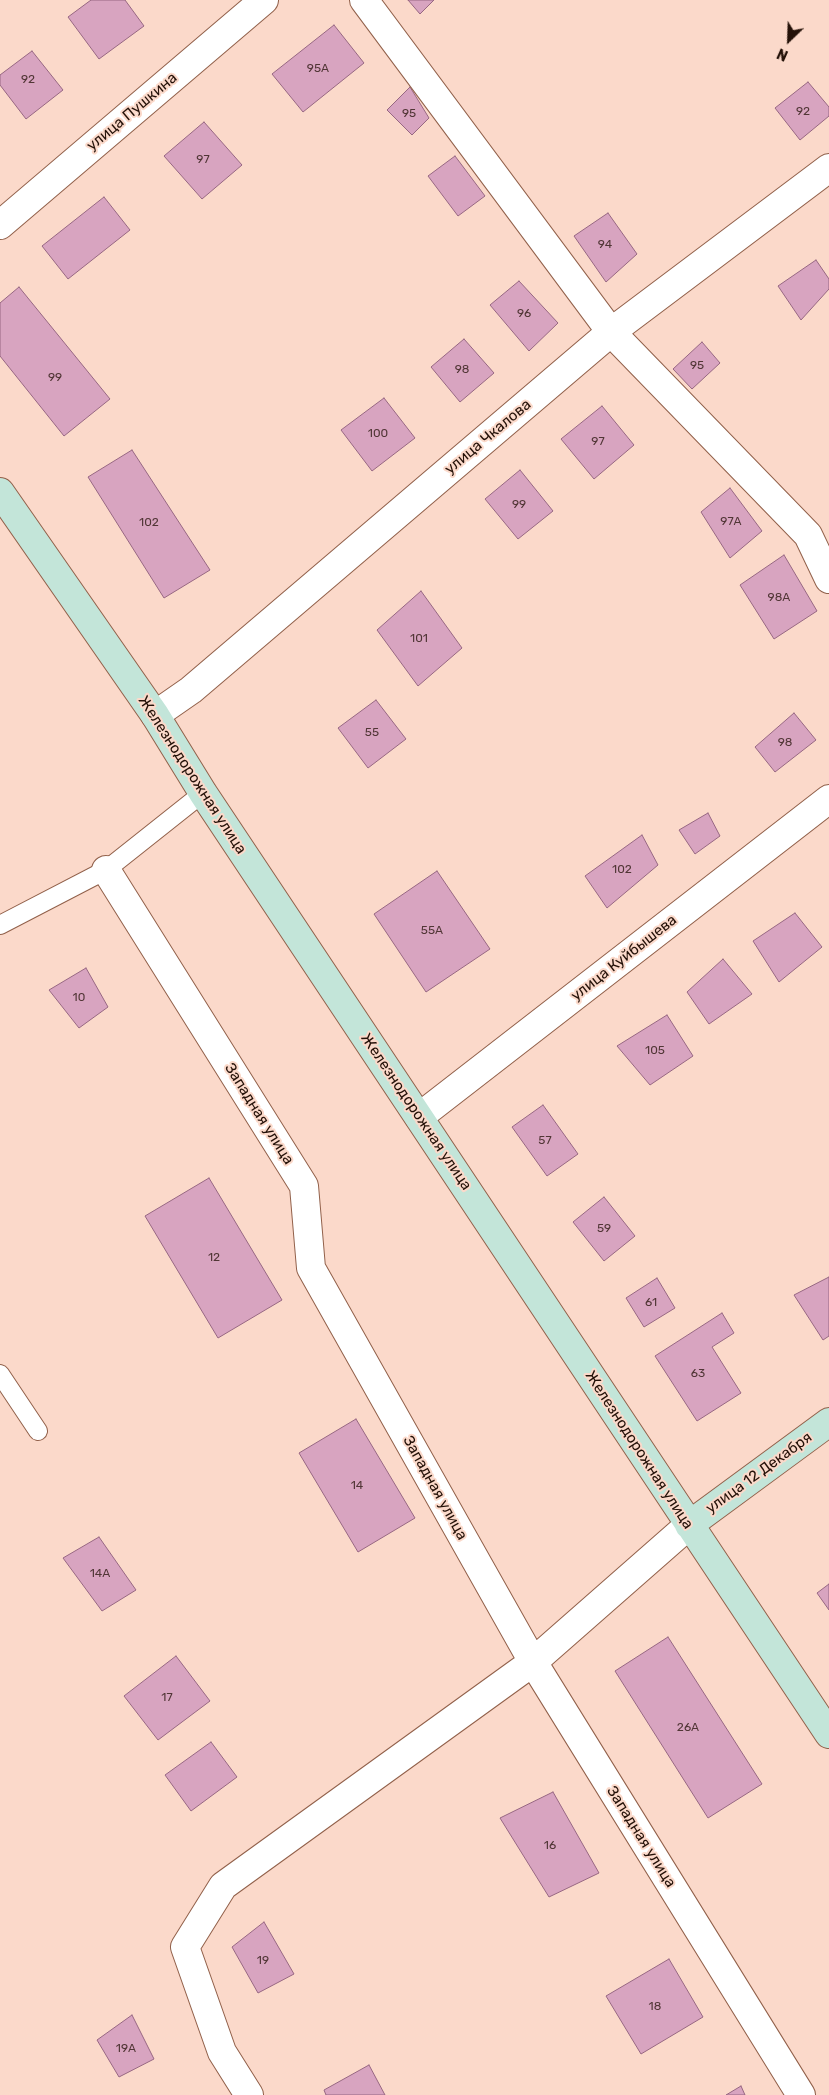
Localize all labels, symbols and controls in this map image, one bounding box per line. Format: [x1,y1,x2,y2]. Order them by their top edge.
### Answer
north arrow [764,15,814,65]
text: N [775,44,791,64]
house number: 95А [307,62,329,76]
street label: улица Пушкина [83,69,181,155]
house number: 92 [21,73,35,87]
house number: 92 [796,105,810,119]
house number: 95 [402,107,416,121]
house number: 97 [196,153,210,167]
house number: 94 [598,238,612,252]
house number: 96 [517,307,531,321]
house number: 95 [690,359,704,373]
house number: 98 [455,363,469,377]
house number: 99 [48,371,62,385]
street label: улица Чкалова [441,396,535,478]
house number: 100 [368,427,388,441]
house number: 97 [591,435,605,449]
house number: 99 [512,498,526,512]
house number: 97А [720,515,742,529]
house number: 102 [139,516,159,530]
house number: 98А [768,591,790,605]
house number: 101 [410,632,428,646]
street label: Железнодорожная улица [134,692,250,858]
house number: 55 [365,726,379,740]
house number: 98 [778,736,792,750]
house number: 102 [612,863,632,877]
street label: улица Куйбышева [568,911,680,1005]
house number: 55А [421,924,443,938]
house number: 10 [73,991,85,1005]
street label: Железнодорожная улица [357,1030,475,1194]
house number: 105 [645,1044,665,1058]
street label: Западная улица [221,1060,297,1168]
house number: 57 [538,1134,552,1148]
house number: 59 [597,1222,611,1236]
house number: 12 [208,1251,220,1265]
house number: 61 [645,1296,657,1310]
street label: Железнодорожная улица [581,1367,697,1533]
house number: 63 [691,1367,705,1381]
street label: улица 12 Декабря [702,1428,816,1518]
street label: Западная улица [399,1433,471,1543]
house number: 14 [351,1479,363,1493]
house number: 14А [90,1567,110,1581]
house number: 17 [161,1691,173,1705]
house number: 26А [677,1721,699,1735]
street label: Западная улица [603,1783,679,1891]
house number: 16 [544,1839,556,1853]
house number: 19 [257,1954,269,1968]
house number: 18 [649,2000,661,2014]
house number: 19А [116,2042,136,2056]

